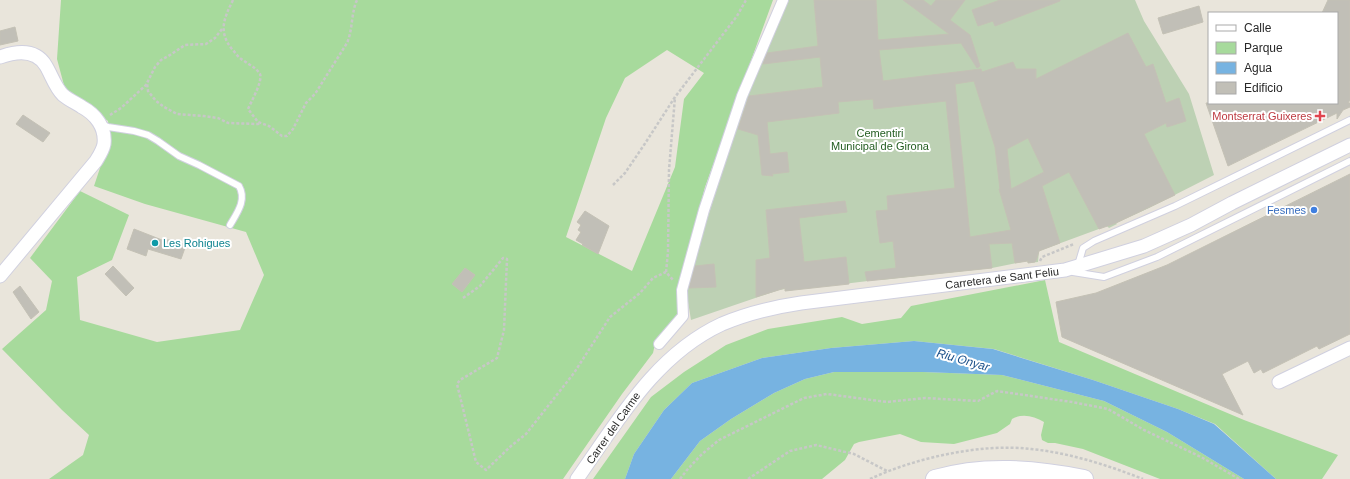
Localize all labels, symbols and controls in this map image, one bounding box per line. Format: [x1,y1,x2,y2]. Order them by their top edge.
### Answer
legend [1208,12,1338,104]
text: Calle [1244,21,1272,35]
text: Parque [1244,41,1283,55]
text: Agua [1244,61,1272,75]
text: Edificio [1244,81,1283,95]
place label: Montserrat Guixeres [1212,110,1312,122]
marker: Montserrat Guixeres [1315,111,1325,121]
park label: Cementiri Municipal de Girona [831,127,930,152]
place label: Fesmes [1267,204,1306,216]
marker: Fesmes [1309,205,1319,215]
place label: Les Rohigues [163,237,231,249]
marker: Les Rohigues [150,238,160,248]
street label: Carretera de Sant Feliu [945,265,1059,291]
water label: Riu Onyar [935,346,992,374]
street label: Carrer del Carme [584,390,642,466]

